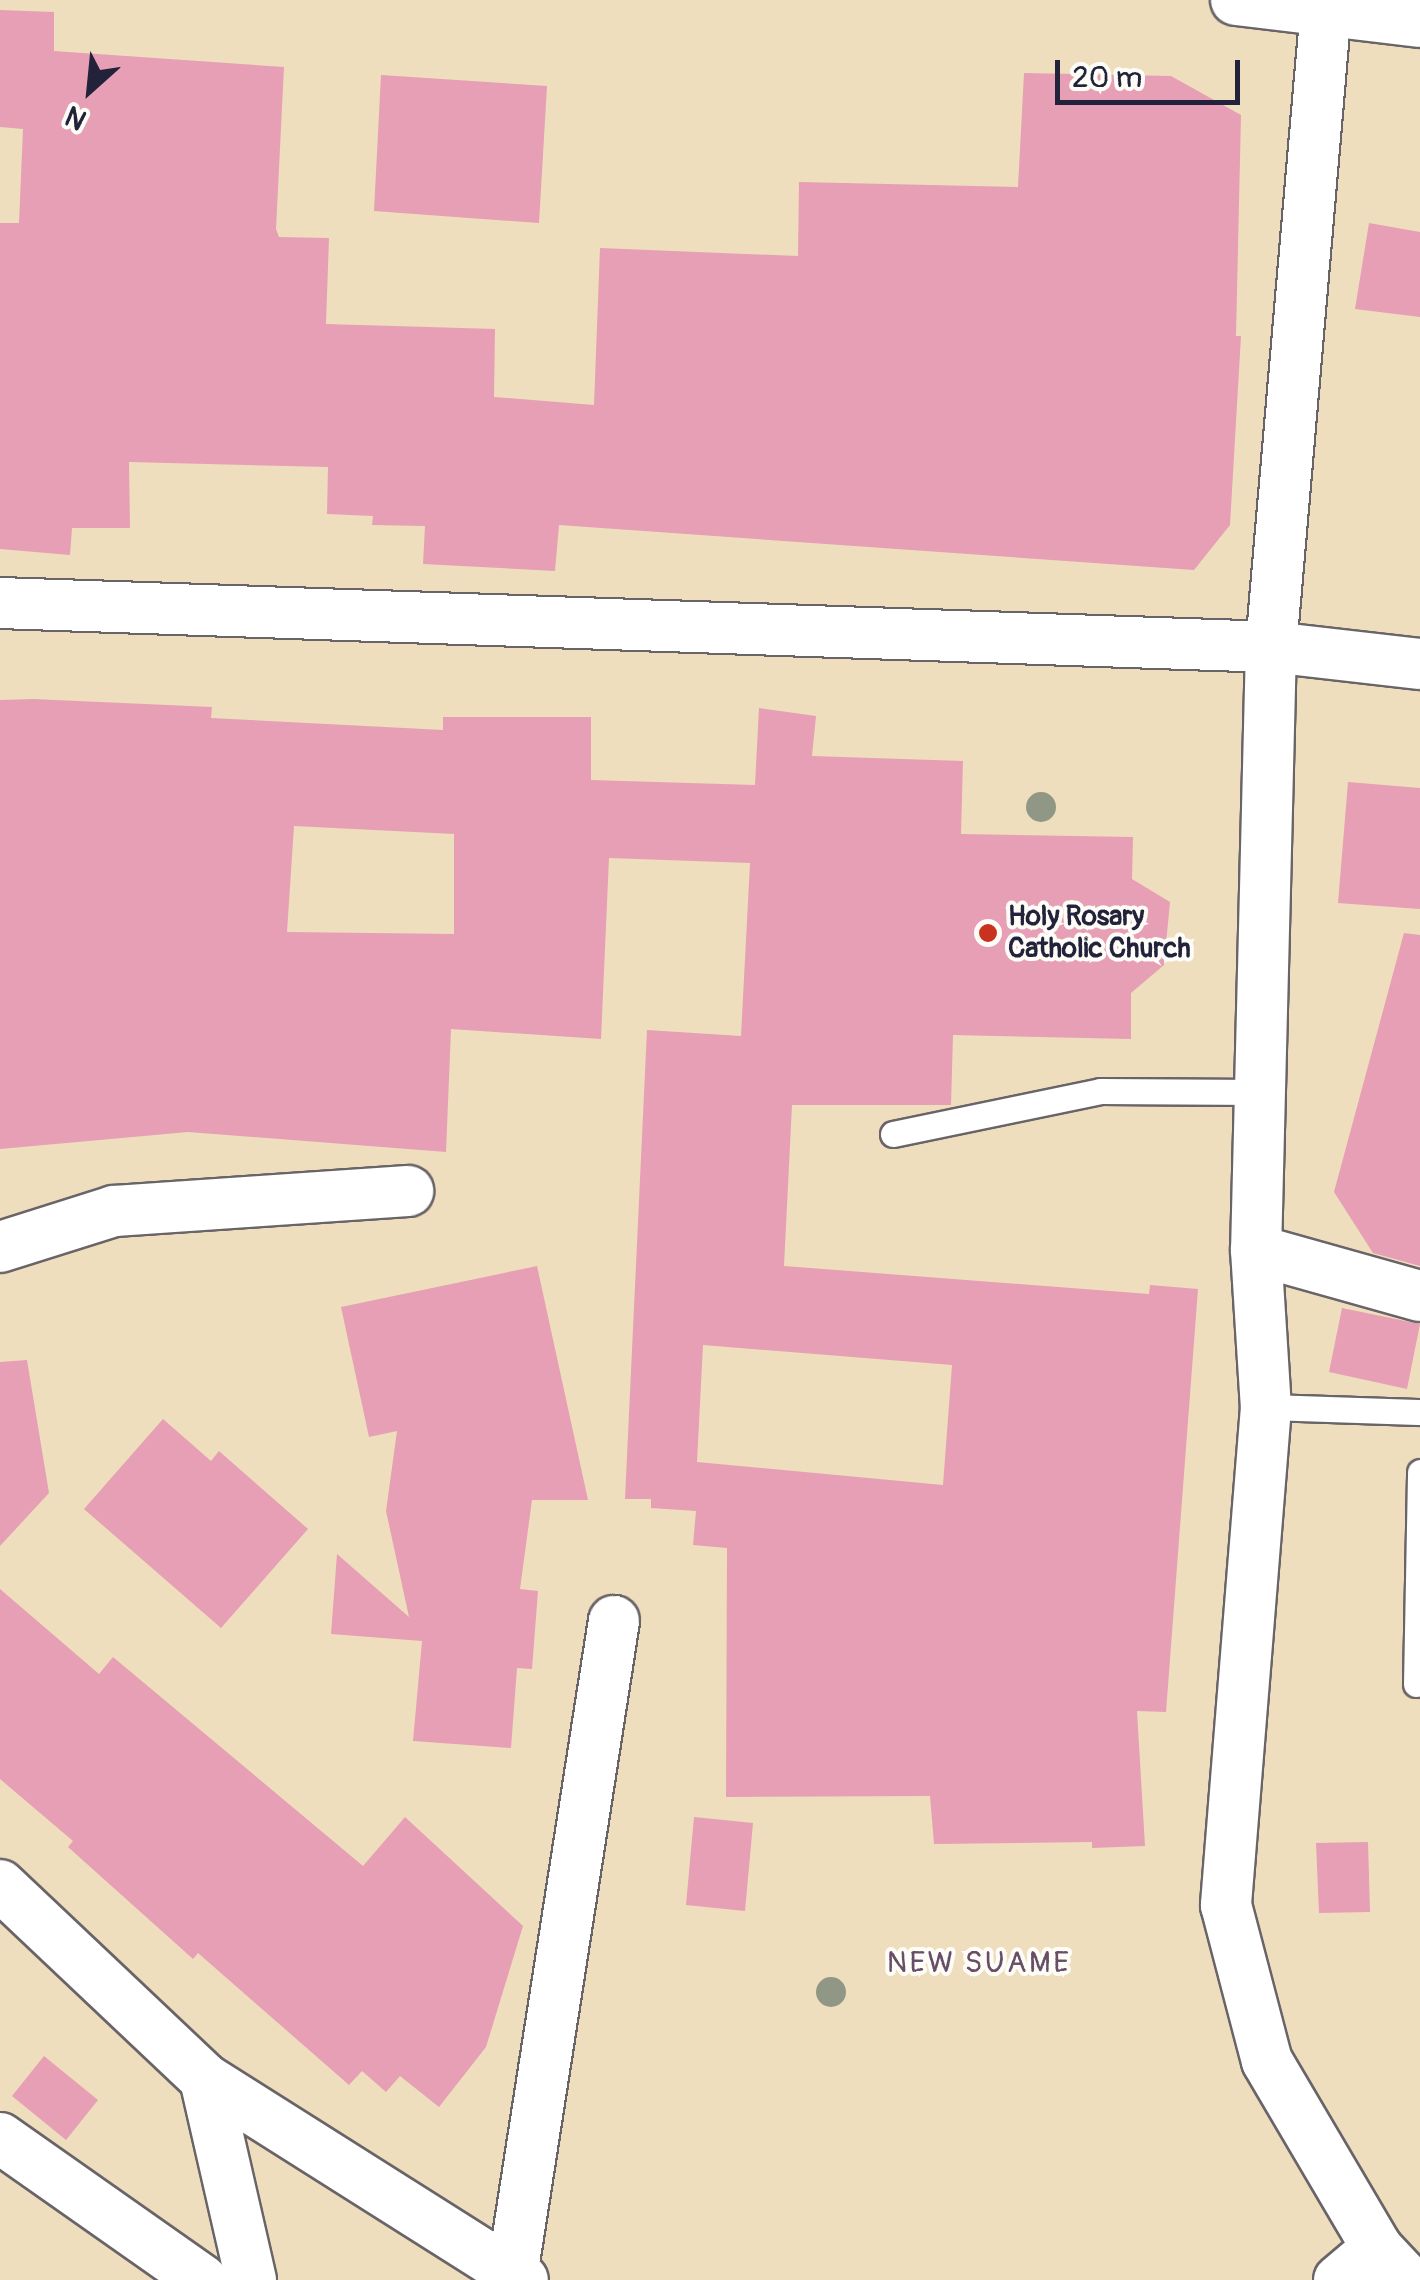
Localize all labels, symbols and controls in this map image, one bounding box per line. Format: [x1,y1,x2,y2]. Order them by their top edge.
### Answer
north arrow [40,40,140,140]
scale bar [1060,40,1245,102]
text: 20 m [1072,59,1142,96]
text: N [60,97,93,137]
place label: Holy Rosary Catholic Church [1008,900,1191,966]
marker: Holy Rosary Catholic Church [977,922,999,944]
district label: NEW SUAME [887,1945,1071,1981]

